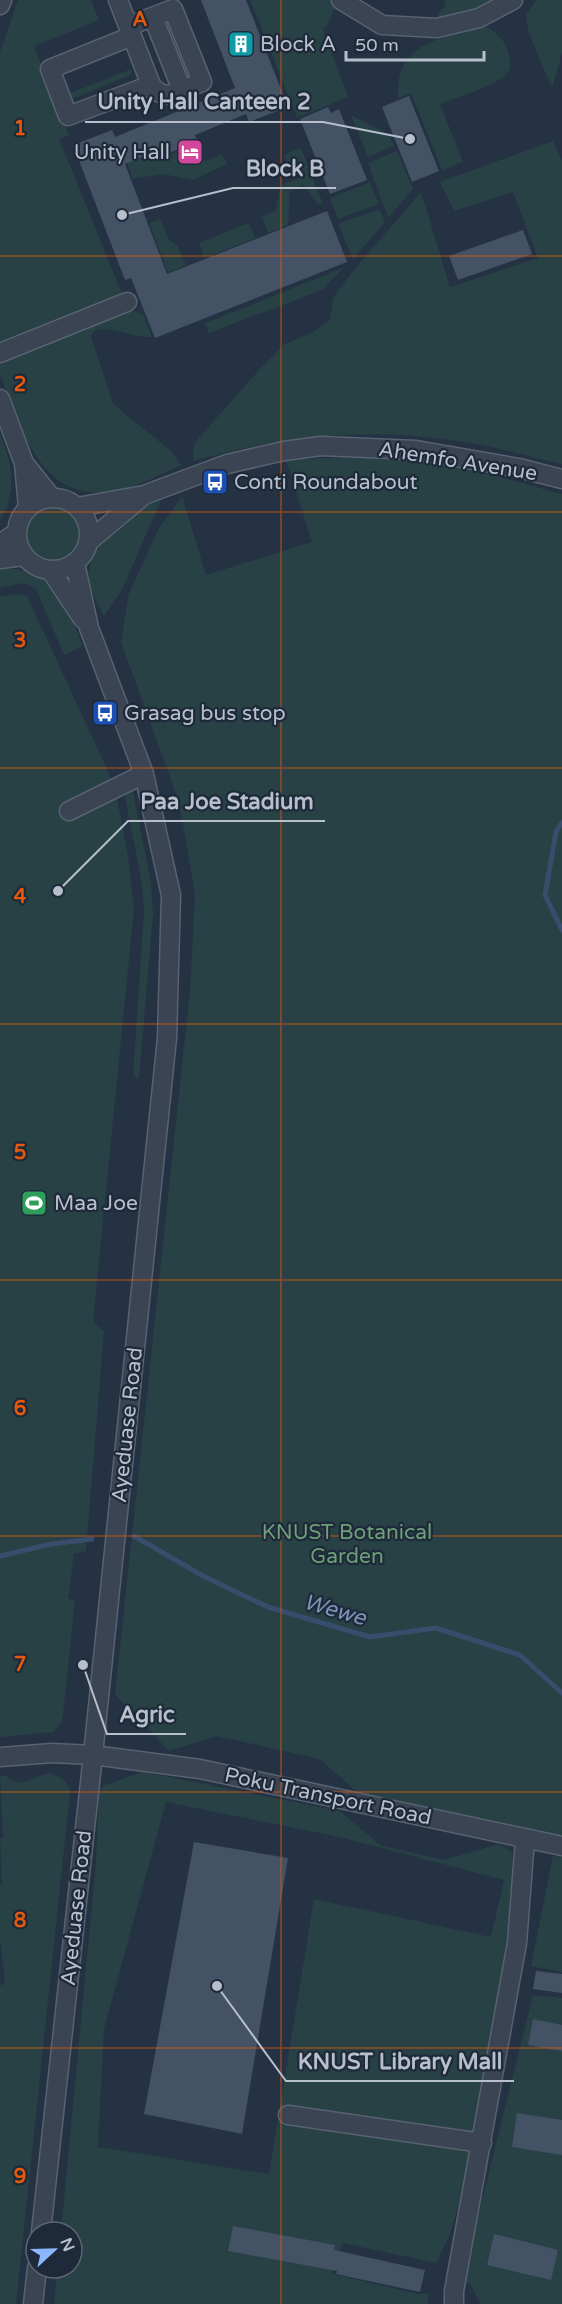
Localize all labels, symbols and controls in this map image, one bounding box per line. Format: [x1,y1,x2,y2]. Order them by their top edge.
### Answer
text: A [133,8,148,32]
scale bar [346,24,484,62]
building icon: Block A [226,29,256,59]
place label: Block A [260,32,336,57]
text: 50 m [355,34,399,56]
callout: Unity Hall Canteen 2 [85,82,323,122]
text: Unity Hall Canteen 2 [97,89,311,115]
text: 1 [14,117,26,141]
hotel icon: Unity Hall [175,137,205,167]
place label: Unity Hall [74,140,170,165]
callout: Block B [233,148,336,188]
text: Block B [246,156,324,182]
text: 2 [14,373,26,397]
street label: Ahemfo Avenue [377,437,539,486]
bus stop icon: Conti Roundabout [200,467,230,497]
place label: Conti Roundabout [234,470,417,495]
text: 3 [14,629,26,653]
bus stop icon: Grasag bus stop [90,698,120,728]
place label: Grasag bus stop [124,701,286,726]
callout: Paa Joe Stadium [128,781,325,821]
text: Paa Joe Stadium [140,789,314,815]
text: 4 [14,885,27,909]
text: 5 [14,1141,26,1165]
sports icon: Maa Joe [19,1188,49,1218]
place label: Maa Joe [54,1191,138,1216]
street label: Ayeduase Road [107,1346,148,1504]
text: 6 [14,1397,26,1421]
park label: KNUST Botanical Garden [262,1520,432,1569]
water label: Wewe [301,1589,370,1632]
text: 7 [14,1653,26,1677]
callout: Agric [107,1694,186,1734]
text: Agric [119,1702,175,1728]
street label: Poku Transport Road [222,1762,434,1831]
street label: Ayeduase Road [56,1829,97,1987]
text: 8 [14,1909,26,1933]
callout: KNUST Library Mall [286,2041,514,2081]
text: KNUST Library Mall [298,2049,502,2075]
text: 9 [14,2165,26,2189]
north arrow [24,2220,84,2280]
text: N [55,2235,79,2254]

